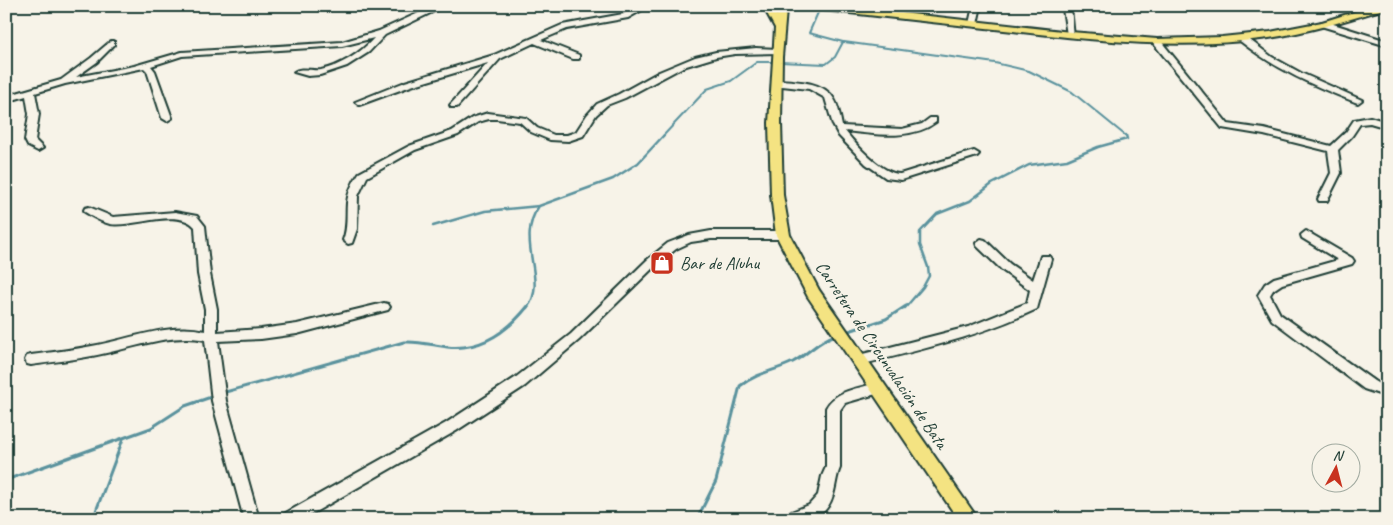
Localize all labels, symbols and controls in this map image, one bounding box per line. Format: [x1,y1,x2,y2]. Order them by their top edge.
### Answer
shop icon: Bar de Aluhu [649,250,675,276]
place label: Bar de Aluhu [680,252,760,274]
street label: Carretera de Circunvalación de Bata [811,257,954,454]
north arrow [1310,442,1360,492]
text: N [1332,447,1345,465]

